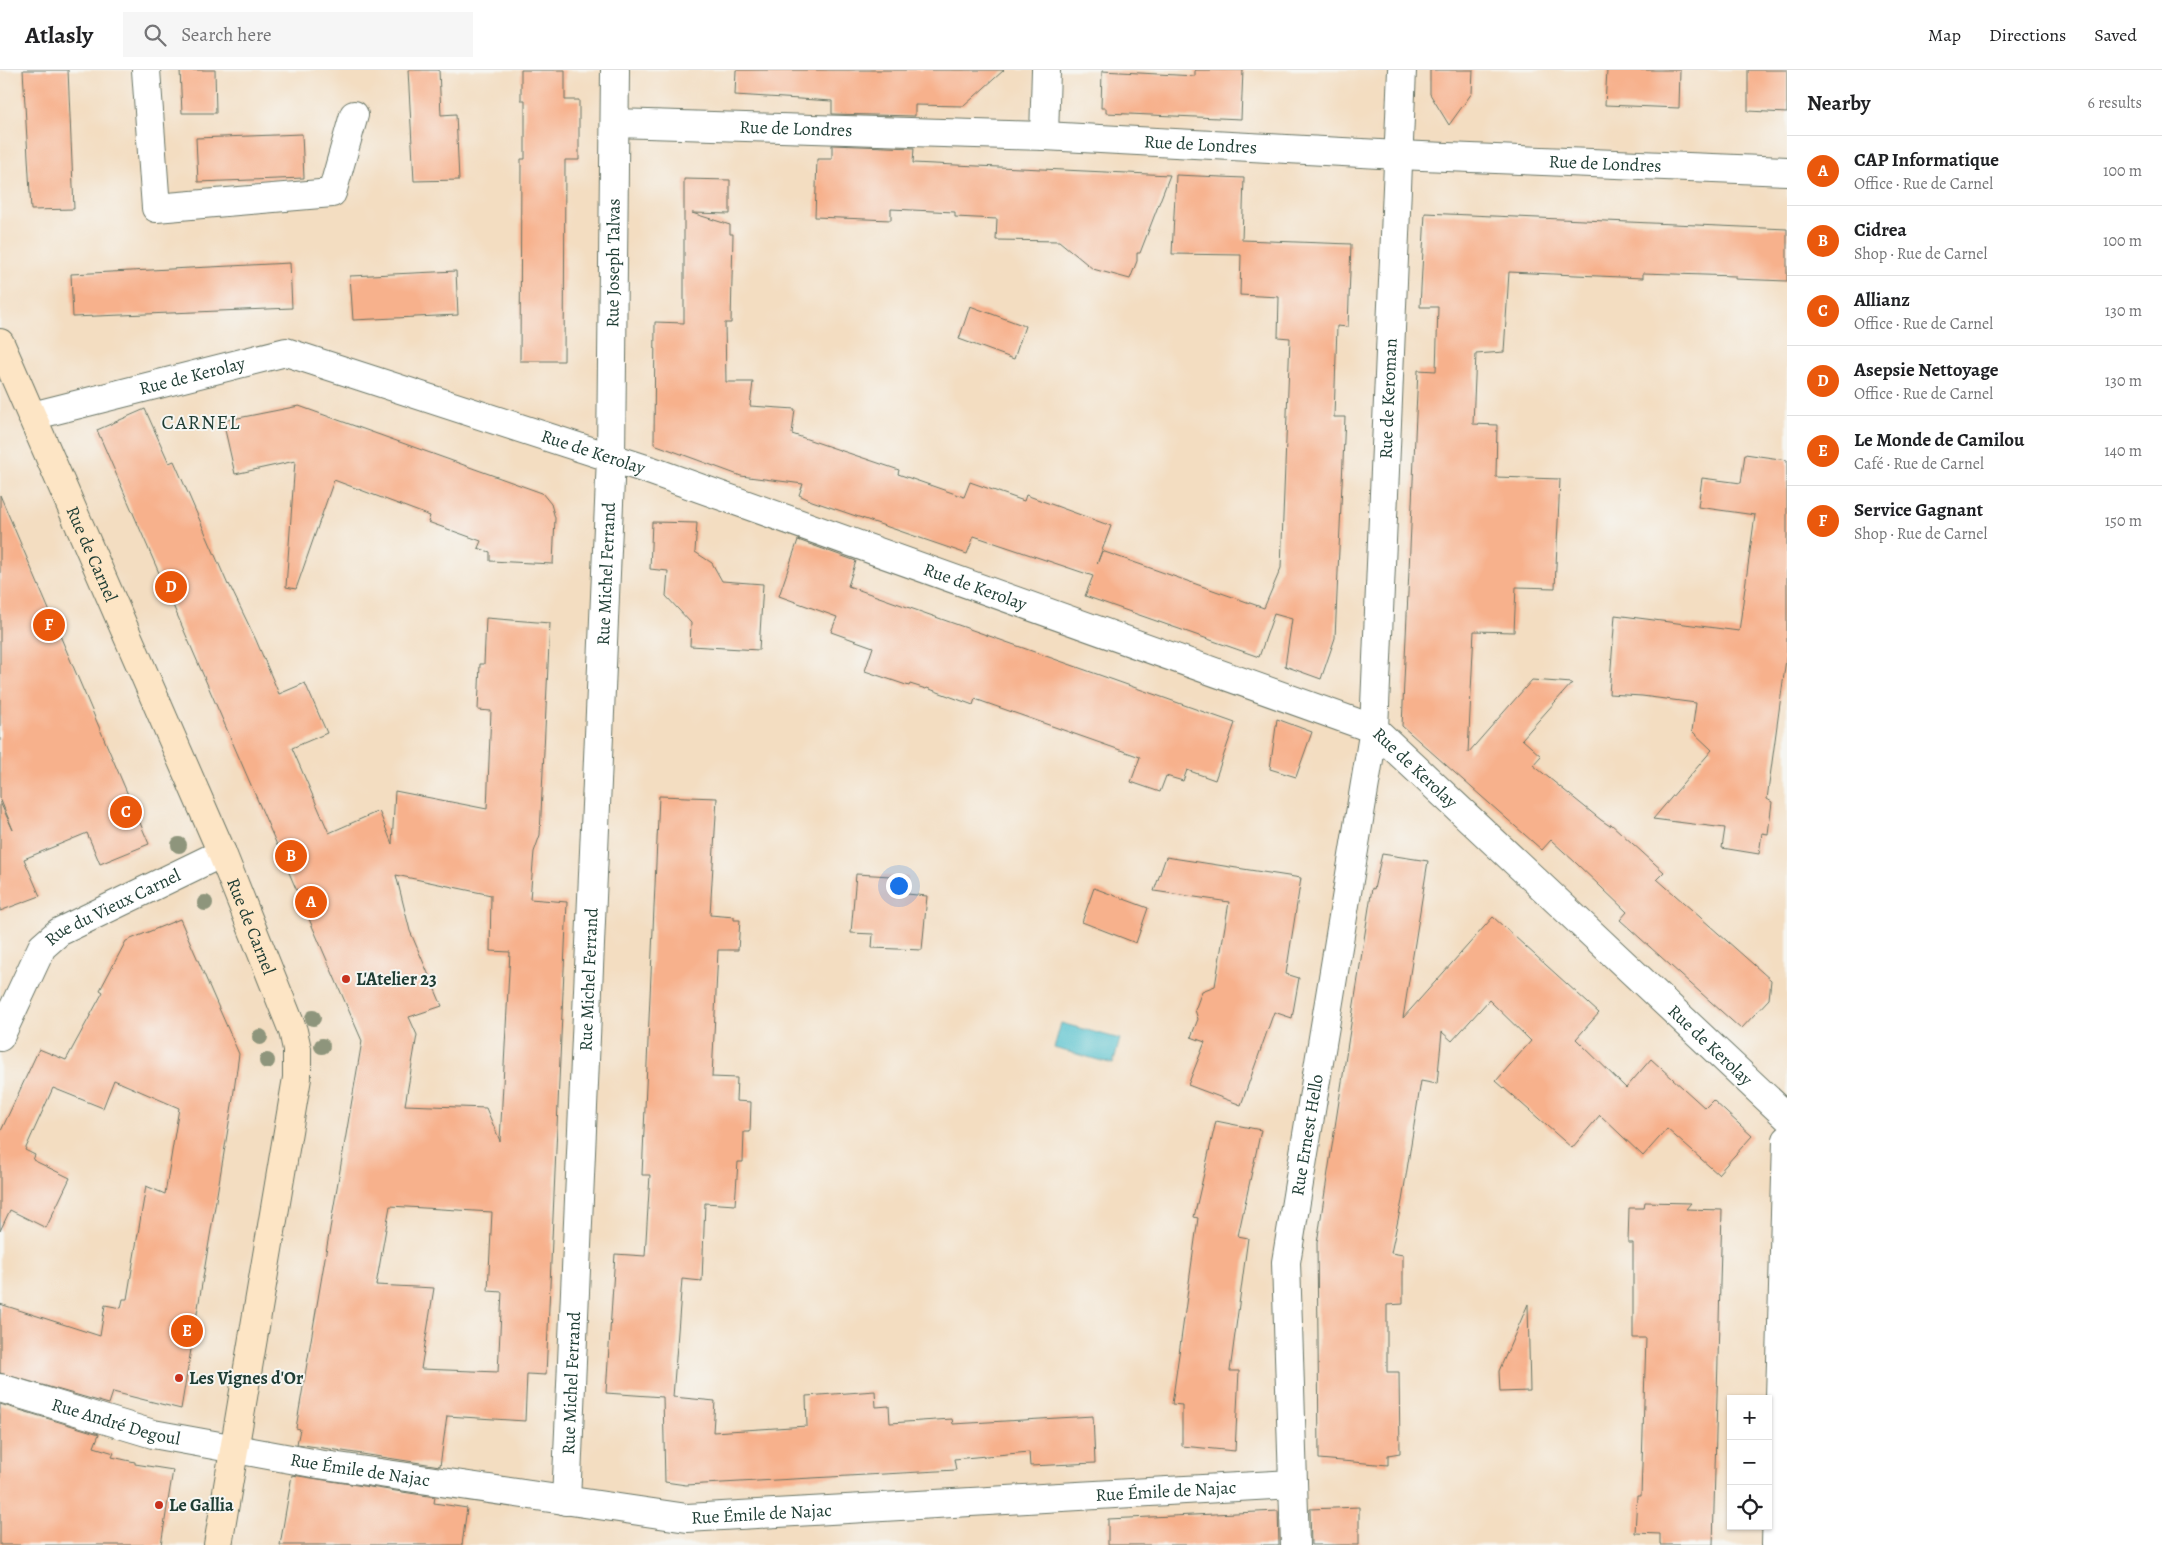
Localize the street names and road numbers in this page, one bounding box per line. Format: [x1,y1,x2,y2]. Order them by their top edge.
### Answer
street label: Rue de Londres [739,115,853,142]
street label: Rue de Londres [1144,129,1258,159]
street label: Rue de Londres [1548,149,1662,178]
street label: Rue Joseph Talvas [600,198,626,328]
street label: Rue de Keroman [1373,338,1403,460]
street label: Rue de Kerolay [137,351,248,401]
street label: Rue de Kerolay [538,424,649,480]
street label: Rue Michel Ferrand [591,501,621,646]
street label: Rue de Carnel [60,502,123,606]
street label: Rue de Kerolay [920,557,1031,616]
street label: Rue de Kerolay [1368,722,1464,814]
street label: Rue du Vieux Carnel [39,863,185,951]
street label: Rue de Carnel [221,874,281,979]
street label: Rue Michel Ferrand [573,907,604,1052]
street label: Rue de Kerolay [1663,999,1759,1091]
street label: Rue Ernest Hello [1285,1072,1329,1197]
street label: Rue Michel Ferrand [556,1311,586,1455]
street label: Rue André Degoul [49,1392,183,1451]
street label: Rue Émile de Najac [288,1447,432,1492]
street label: Rue Émile de Najac [1095,1475,1237,1507]
street label: Rue Émile de Najac [690,1498,833,1530]

